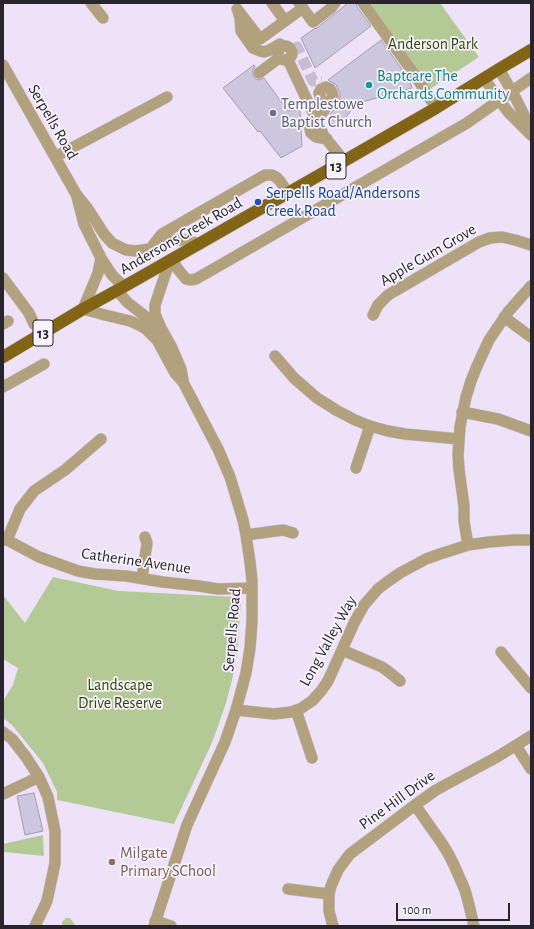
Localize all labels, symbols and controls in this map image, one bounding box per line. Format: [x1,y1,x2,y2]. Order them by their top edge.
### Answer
park label: Anderson Park [388,34,478,54]
place label: Baptcare The Orchards Community [377,66,509,104]
marker: Baptcare The Orchards Community [364,80,374,90]
street label: Serpells Road [24,81,82,163]
place label: Templestowe Baptist Church [281,94,372,132]
marker: Templestowe Baptist Church [268,108,278,118]
road number: 13 [326,153,346,179]
place label: Serpells Road/Andersons Creek Road [266,183,420,221]
street label: Andersons Creek Road [116,193,246,279]
marker: Serpells Road/Andersons Creek Road [253,197,263,207]
street label: Apple Gum Grove [376,220,480,290]
road number: 13 [33,320,53,346]
street label: Catherine Avenue [80,544,192,578]
street label: Serpells Road [219,588,245,672]
street label: Long Valley Way [295,592,361,690]
park label: Landscape Drive Reserve [78,675,162,713]
street label: Pine Hill Drive [355,766,439,834]
place label: Milgate Primary SChool [120,843,216,881]
marker: Milgate Primary SChool [107,857,117,867]
scale bar [398,895,512,921]
text: 100 m [403,904,431,916]

